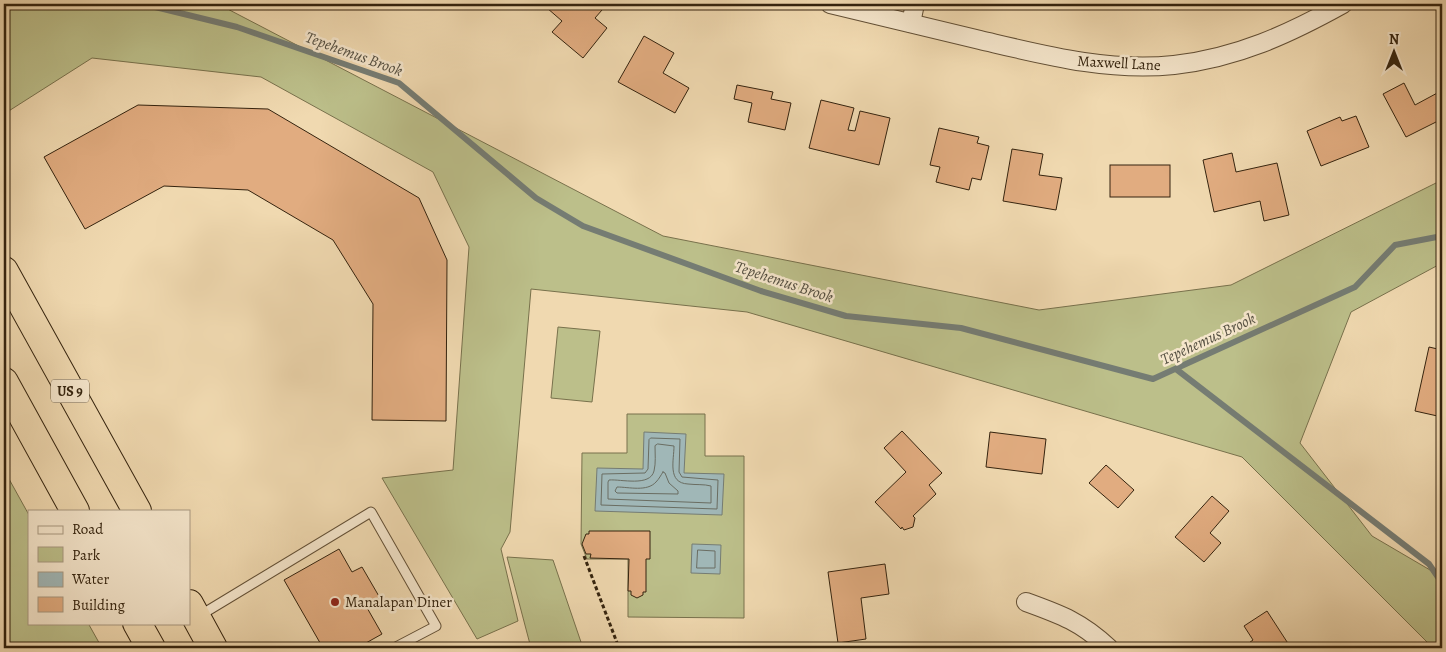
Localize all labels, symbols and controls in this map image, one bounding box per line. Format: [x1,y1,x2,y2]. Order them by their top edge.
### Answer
water label: Tepehemus Brook [302,26,406,82]
north arrow [1368,28,1418,78]
text: N [1389,30,1399,49]
street label: Maxwell Lane [1077,51,1162,75]
water label: Tepehemus Brook [732,256,836,308]
water label: Tepehemus Brook [1157,307,1259,371]
road number: US 9 [51,380,89,402]
legend [28,510,190,624]
text: Road [72,519,104,539]
text: Park [72,545,101,565]
text: Water [71,569,109,589]
place label: Manalapan Diner [345,592,452,612]
text: Building [72,595,125,615]
marker: Manalapan Diner [329,596,341,608]

